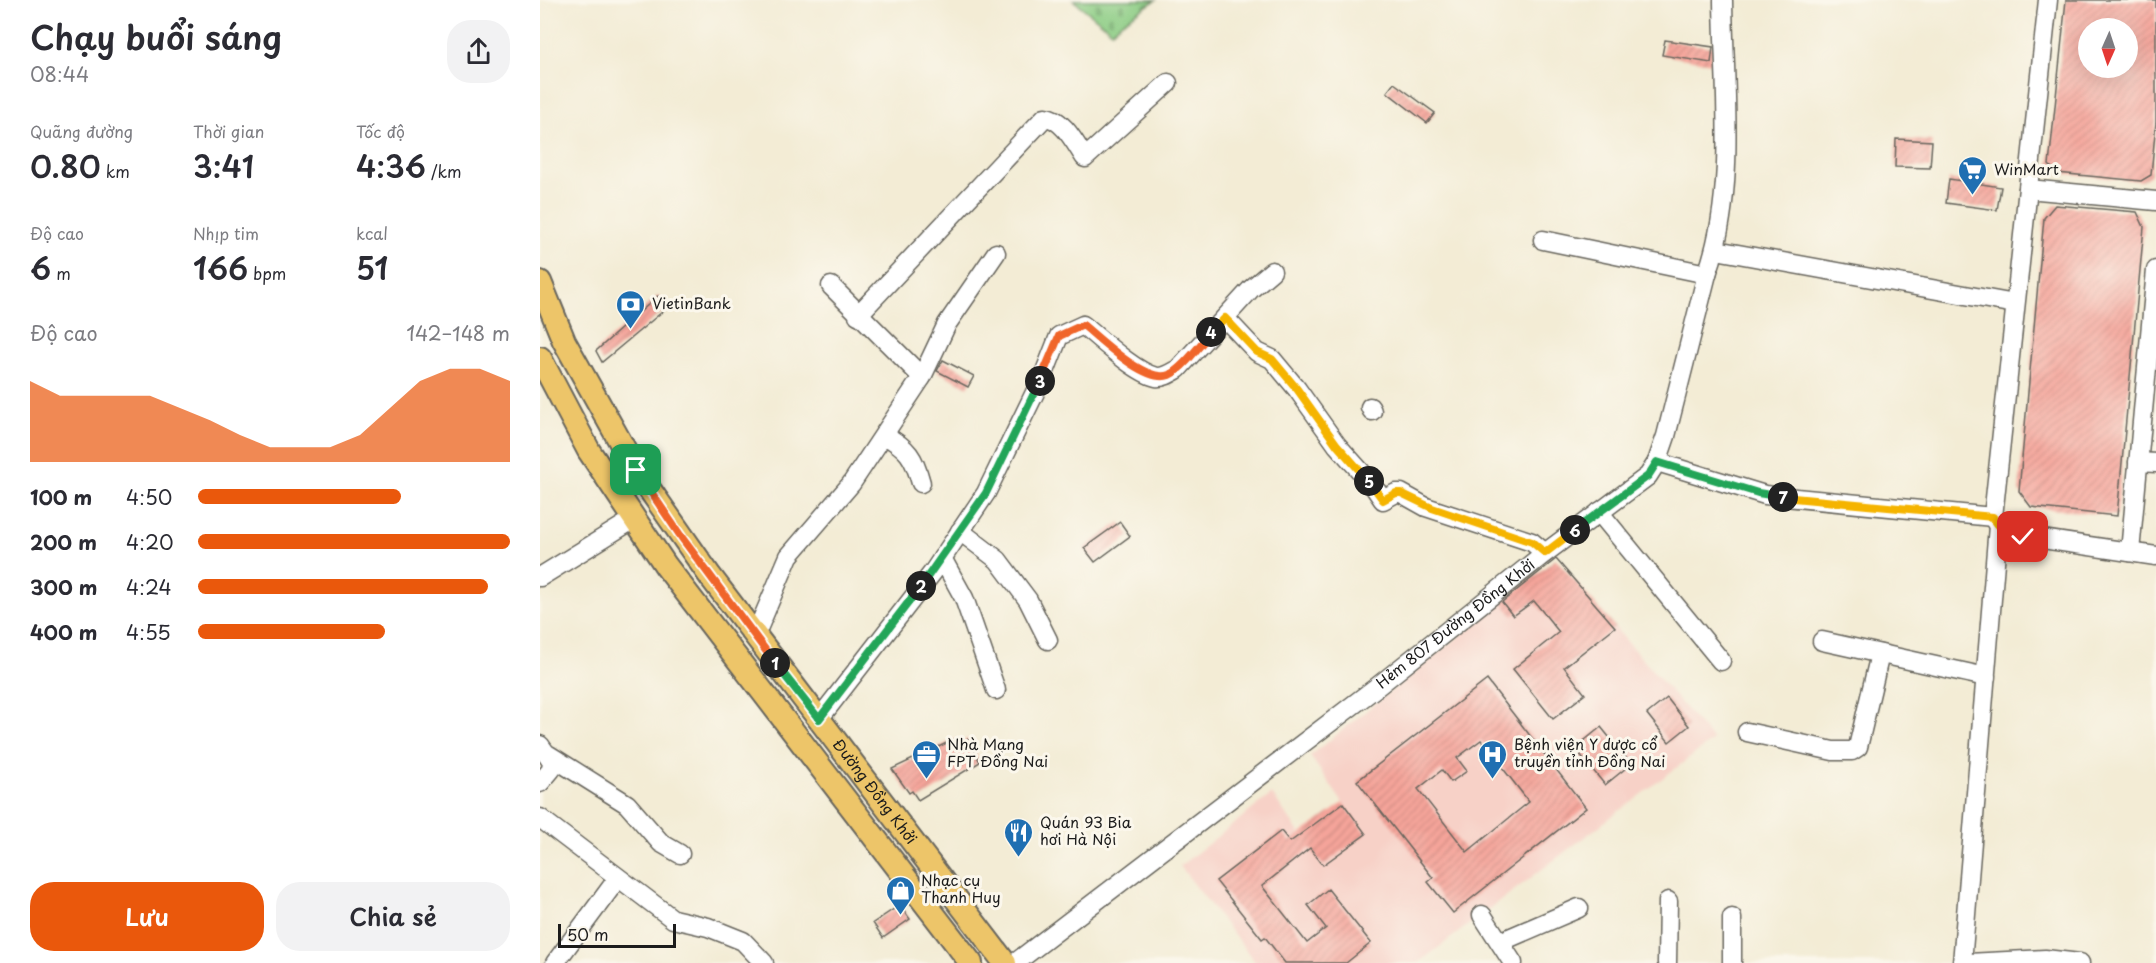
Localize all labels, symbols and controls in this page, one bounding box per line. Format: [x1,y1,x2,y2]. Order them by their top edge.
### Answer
text: Chạy buổi sáng [30,11,282,61]
north arrow [2078,18,2138,78]
map controls [2078,18,2138,78]
button: share [447,20,510,83]
text: 08:44 [30,59,89,89]
text: Quãng đường [30,119,133,143]
text: Thời gian [193,119,264,143]
text: Tốc độ [356,119,405,143]
text: 0.80 [30,143,101,188]
text: 3:41 [193,143,254,188]
text: 4:36 [356,143,426,188]
supermarket icon: WinMart [1957,154,1989,196]
place label: WinMart [1994,157,2059,180]
text: km [101,159,130,183]
text: /km [426,159,462,183]
text: Độ cao [30,221,84,245]
text: Nhịp tim [193,221,259,245]
text: kcal [356,221,388,245]
text: 6 [30,245,51,290]
text: 166 [193,245,248,290]
text: 51 [356,245,388,290]
text: m [51,261,71,285]
text: bpm [248,261,286,285]
bank icon: VietinBank [615,288,647,330]
place label: VietinBank [652,291,731,314]
pin: 4 [1196,317,1226,347]
text: Độ cao [30,318,98,348]
text: 142–148 m [406,318,510,348]
text: 4 [1206,320,1216,344]
pin: 3 [1025,366,1055,396]
text: 3 [1035,369,1045,393]
pin [610,444,661,495]
icon: arrive [619,453,652,486]
pin: 5 [1354,466,1384,496]
text: 5 [1364,469,1374,493]
text: 100 m [30,482,92,512]
text: 4:50 [126,482,172,512]
pin: 7 [1768,482,1798,512]
text: 7 [1778,485,1788,509]
pin [1997,511,2048,562]
pin: 6 [1560,515,1590,545]
text: 6 [1569,518,1581,542]
icon: check [2006,520,2039,553]
text: 200 m [30,527,97,557]
text: 4:20 [126,527,174,557]
street label: Hẻm 807 Đường Đồng Khởi [1371,553,1539,693]
pin: 2 [906,571,936,601]
text: 300 m [30,572,98,602]
text: 4:24 [126,572,172,602]
text: 2 [915,574,927,598]
text: 400 m [30,617,98,647]
text: 4:55 [126,617,171,647]
pin: 1 [760,648,790,678]
text: 1 [771,651,779,675]
place label: Nhà Mạng FPT Đồng Nai [947,732,1048,772]
place label: Bệnh viện Y dược cổ truyền tỉnh Đồng Nai [1514,732,1665,772]
street label: Đường Đồng Khởi [828,733,923,848]
office icon: Nhà Mạng FPT Đồng Nai [910,738,942,780]
hospital icon: Bệnh viện Y dược cổ truyền tỉnh Đồng Nai [1477,738,1509,780]
place label: Quán 93 Bia hơi Hà Nội [1040,810,1132,850]
restaurant icon: Quán 93 Bia hơi Hà Nội [1003,816,1035,858]
place label: Nhạc cụ Thanh Huy [921,868,1001,908]
shop icon: Nhạc cụ Thanh Huy [884,874,916,916]
button: Lưu [30,882,264,951]
button: Chia sẻ [276,882,510,951]
scale bar [558,921,676,948]
text: 50 m [567,922,608,946]

